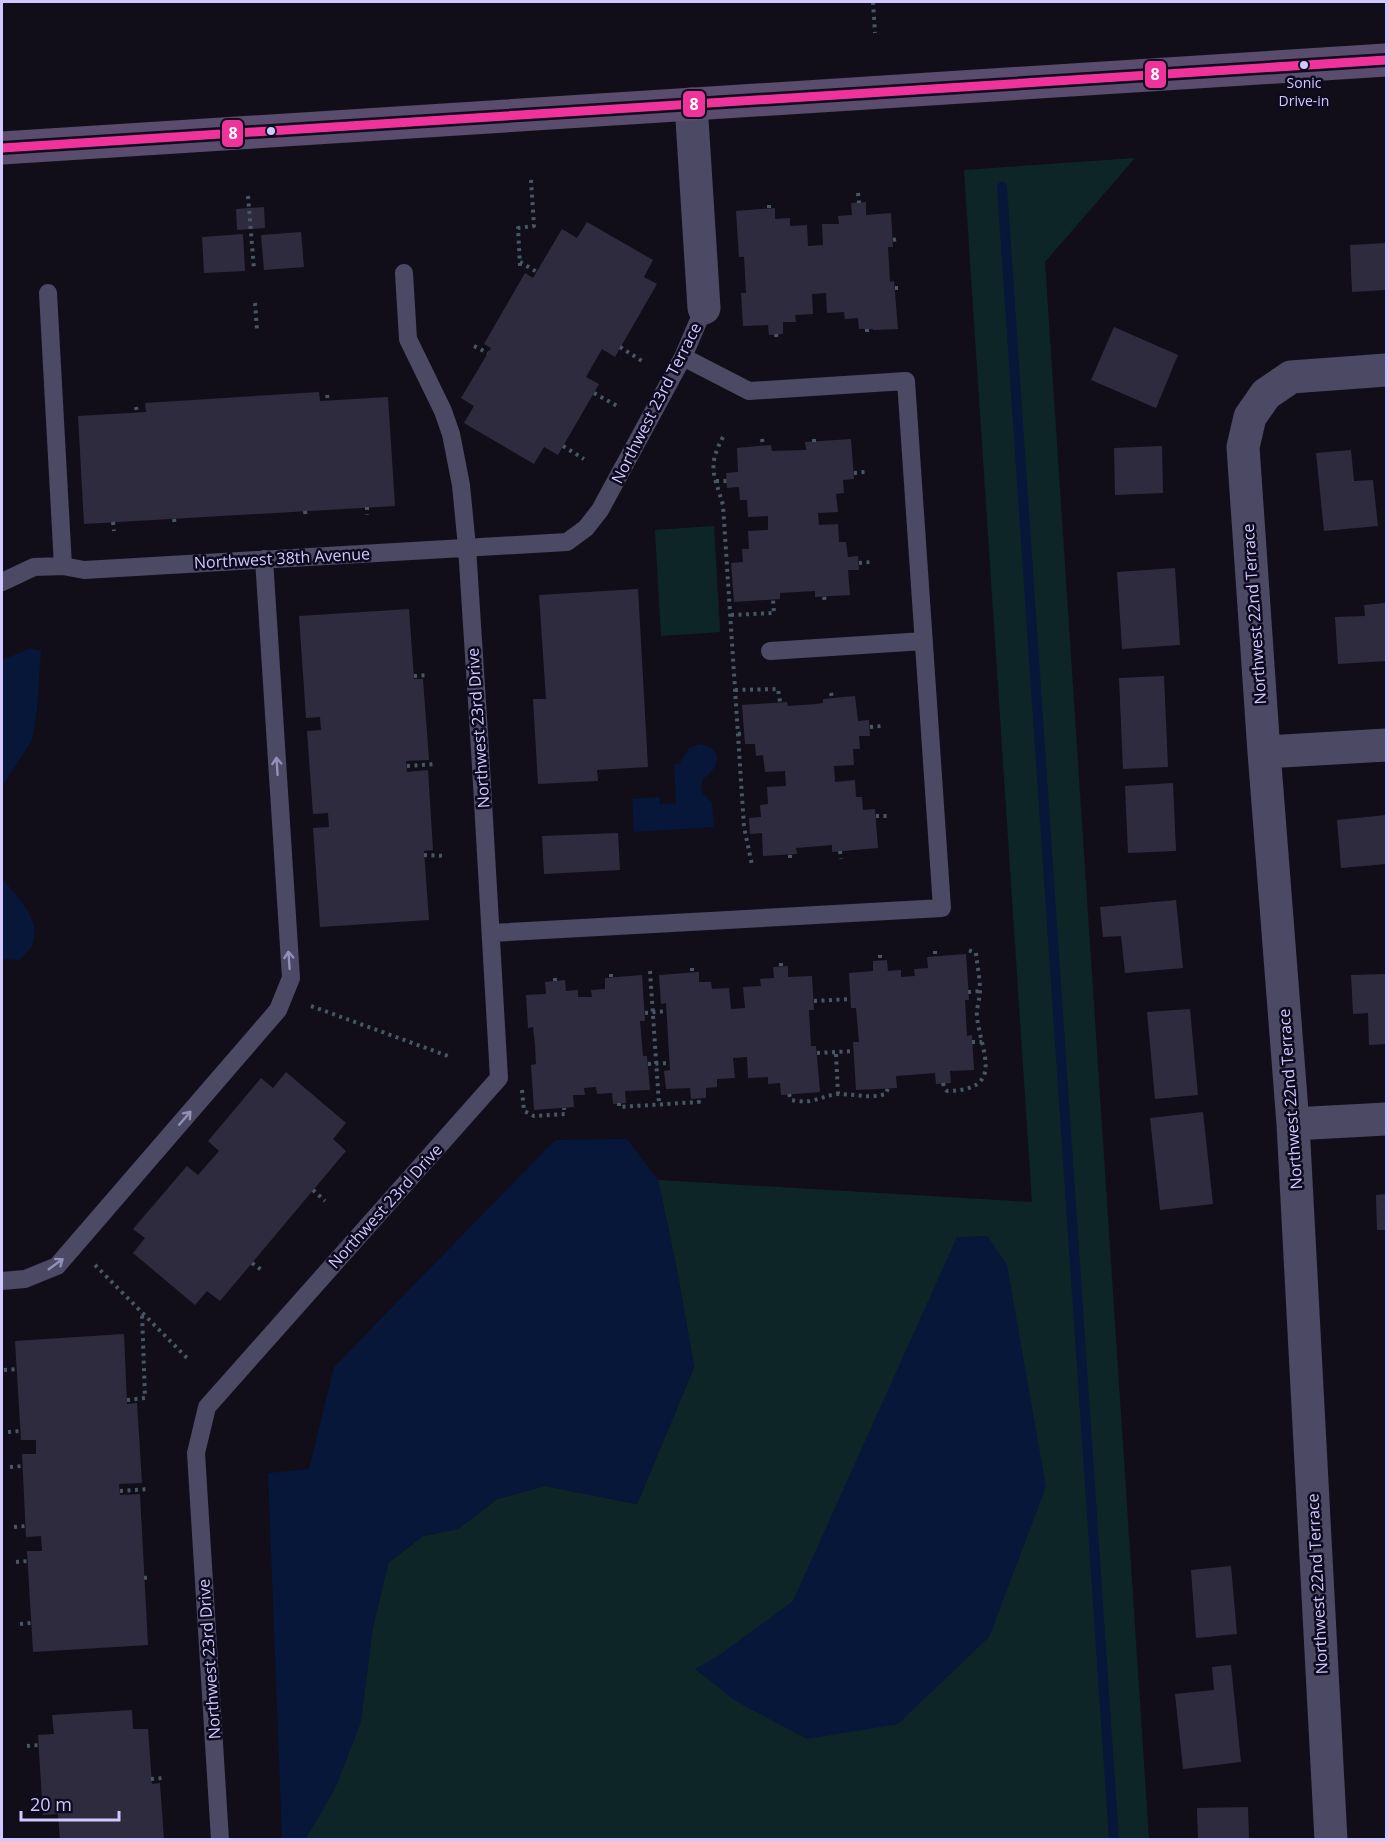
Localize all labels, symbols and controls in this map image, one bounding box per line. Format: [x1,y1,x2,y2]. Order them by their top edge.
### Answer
marker: Sonic Drive-in [1298,59,1310,71]
line badge: 8 [1144,60,1167,89]
text: 8 [1150,63,1160,85]
place label: Sonic Drive-in [1279,73,1329,110]
line badge: 8 [682,90,706,118]
text: 8 [689,93,699,115]
line badge: 8 [221,119,244,148]
text: 8 [228,122,238,144]
unlabelled marker [265,125,277,137]
street label: Northwest 23rd Terrace [606,319,706,487]
street label: Northwest 22nd Terrace [1237,523,1271,705]
street label: Northwest 38th Avenue [193,542,371,574]
street label: Northwest 23rd Drive [461,647,495,809]
one-way arrow [272,756,283,776]
one-way arrow [284,951,295,971]
street label: Northwest 22nd Terrace [1273,1008,1307,1190]
one-way arrow [178,1110,191,1126]
street label: Northwest 23rd Drive [323,1139,447,1273]
one-way arrow [48,1258,64,1271]
street label: Northwest 22nd Terrace [1301,1493,1333,1675]
street label: Northwest 23rd Drive [192,1578,226,1740]
scale bar [21,1784,118,1822]
text: 20 m [30,1792,72,1816]

